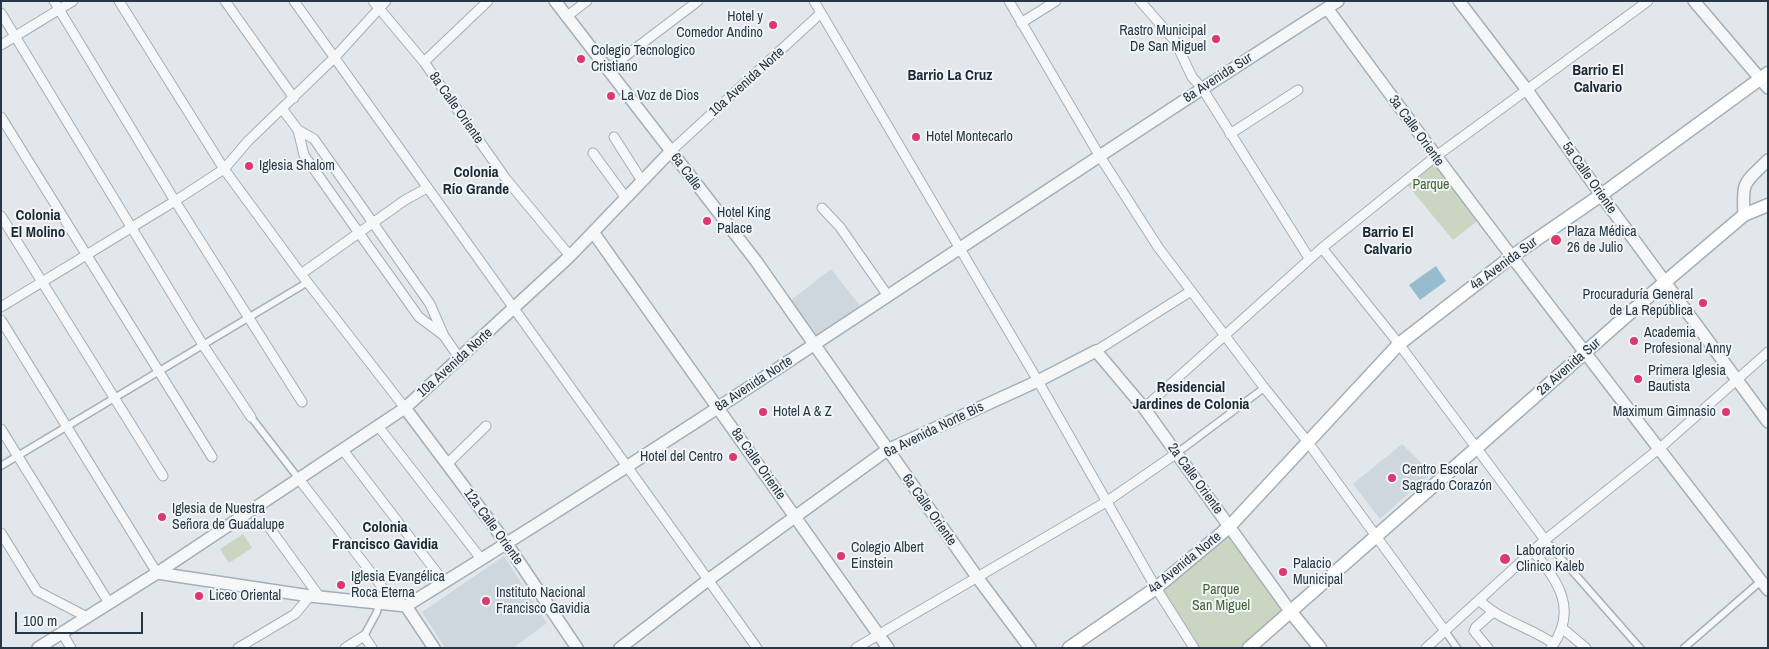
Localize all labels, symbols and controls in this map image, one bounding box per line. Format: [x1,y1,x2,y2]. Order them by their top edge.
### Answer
place label: Hotel y Comedor Andino [676,9,763,41]
marker: Hotel y Comedor Andino [767,19,779,31]
place label: Rastro Municipal De San Miguel [1119,23,1206,56]
marker: Rastro Municipal De San Miguel [1210,33,1222,45]
place label: Colegio Tecnologico Cristiano [591,43,695,75]
street label: 10a Avenida Norte [706,44,788,120]
street label: 8a Avenida Sur [1180,49,1256,107]
marker: Colegio Tecnologico Cristiano [575,53,587,65]
district label: Barrio El Calvario [1572,62,1624,97]
district label: Barrio La Cruz [908,67,992,85]
street label: 8a Calle Oriente [425,69,487,147]
place label: La Voz de Dios [621,88,699,104]
marker: La Voz de Dios [605,90,617,102]
street label: 3a Calle Oriente [1385,92,1447,170]
place label: Hotel Montecarlo [926,129,1013,145]
marker: Hotel Montecarlo [910,131,922,143]
street label: 5a Calle Oriente [1558,139,1620,217]
street label: 6a Calle [667,150,705,194]
place label: Iglesia Shalom [259,158,335,174]
marker: Iglesia Shalom [243,160,255,172]
district label: Colonia Río Grande [443,164,509,199]
park label: Parque [1412,177,1450,193]
place label: Hotel King Palace [717,205,771,238]
district label: Colonia El Molino [11,207,65,242]
marker: Hotel King Palace [701,215,713,227]
district label: Barrio El Calvario [1362,224,1414,259]
place label: Plaza Médica 26 de Julio [1567,224,1637,256]
marker: Plaza Médica 26 de Julio [1549,233,1563,247]
street label: 4a Avenida Sur [1467,234,1541,294]
place label: Procuraduría General de La República [1583,287,1693,320]
marker: Procuraduría General de La República [1697,297,1709,309]
street label: 10a Avenida Norte [414,325,496,401]
place label: Academia Profesional Anny [1644,325,1731,358]
street label: 2a Avenida Sur [1534,335,1604,399]
marker: Academia Profesional Anny [1628,335,1640,347]
street label: 8a Avenida Norte [712,353,796,415]
place label: Primera Iglesia Bautista [1648,363,1726,396]
marker: Primera Iglesia Bautista [1632,373,1644,385]
district label: Residencial Jardines de Colonia [1133,379,1249,414]
street label: 6a Avenida Norte Bis [881,399,987,461]
place label: Hotel A & Z [773,404,832,420]
place label: Maximum Gimnasio [1613,404,1716,420]
marker: Hotel A & Z [757,406,769,418]
marker: Maximum Gimnasio [1720,406,1732,418]
street label: 8a Calle Oriente [727,425,789,503]
street label: 2a Calle Oriente [1164,440,1226,518]
place label: Hotel del Centro [640,449,723,465]
marker: Hotel del Centro [727,451,739,463]
place label: Centro Escolar Sagrado Corazón [1402,462,1492,494]
street label: 6a Calle Oriente [898,471,960,549]
marker: Centro Escolar Sagrado Corazón [1386,472,1398,484]
street label: 12a Calle Oriente [460,486,526,568]
place label: Iglesia de Nuestra Señora de Guadalupe [172,501,284,534]
marker: Iglesia de Nuestra Señora de Guadalupe [156,511,168,523]
district label: Colonia Francisco Gavidia [332,519,438,554]
street label: 4a Avenida Norte [1145,528,1225,598]
place label: Colegio Albert Einstein [851,540,924,572]
place label: Laboratorio Clinico Kaleb [1516,543,1584,576]
marker: Colegio Albert Einstein [835,550,847,562]
marker: Laboratorio Clinico Kaleb [1498,552,1512,566]
place label: Palacio Municipal [1293,556,1343,588]
marker: Palacio Municipal [1277,566,1289,578]
place label: Iglesia Evangélica Roca Eterna [351,569,445,602]
marker: Iglesia Evangélica Roca Eterna [335,579,347,591]
park label: Parque San Miguel [1192,582,1250,614]
place label: Instituto Nacional Francisco Gavidia [496,585,590,618]
place label: Liceo Oriental [209,588,281,604]
marker: Liceo Oriental [193,590,205,602]
marker: Instituto Nacional Francisco Gavidia [480,595,492,607]
scale bar [18,602,145,634]
text: 100 m [23,610,57,631]

